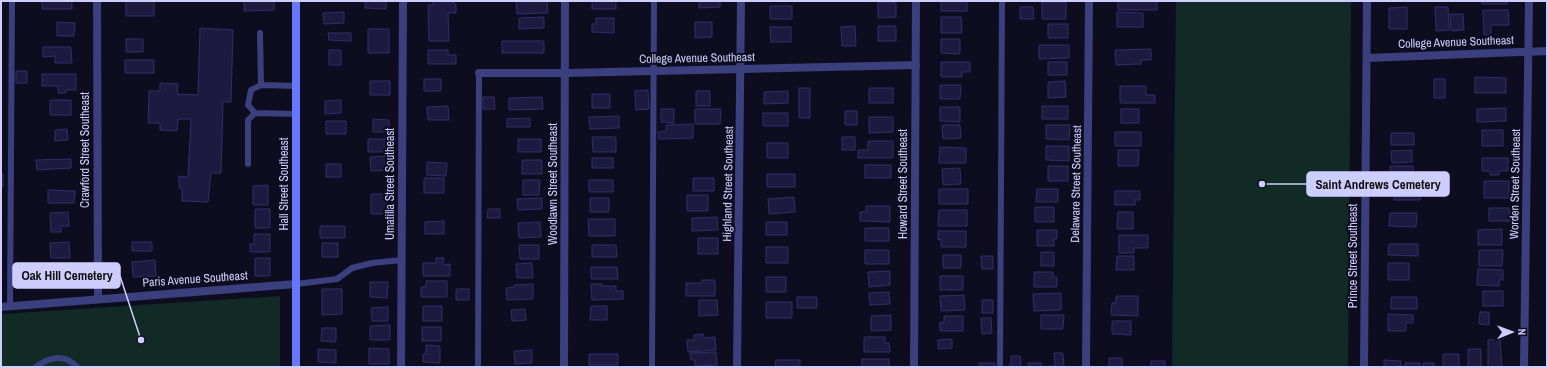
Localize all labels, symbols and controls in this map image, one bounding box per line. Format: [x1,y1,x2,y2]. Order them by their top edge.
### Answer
street label: College Avenue Southeast [1398,32,1514,52]
street label: College Avenue Southeast [639,49,755,67]
street label: Crawford Street Southeast [77,92,93,208]
street label: Woodlawn Street Southeast [545,123,561,245]
street label: Delaware Street Southeast [1067,125,1085,243]
street label: Highland Street Southeast [719,126,737,242]
street label: Umatilla Street Southeast [382,128,398,240]
street label: Worden Street Southeast [1506,128,1524,239]
street label: Howard Street Southeast [895,129,911,239]
street label: Hall Street Southeast [276,137,292,231]
callout: Saint Andrews Cemetery [1307,172,1449,196]
text: Saint Andrews Cemetery [1315,176,1441,193]
street label: Prince Street Southeast [1345,204,1361,308]
callout: Oak Hill Cemetery [13,263,120,288]
text: Oak Hill Cemetery [21,267,113,284]
street label: Paris Avenue Southeast [142,267,248,291]
north arrow [1492,312,1532,352]
text: N [1515,328,1529,335]

